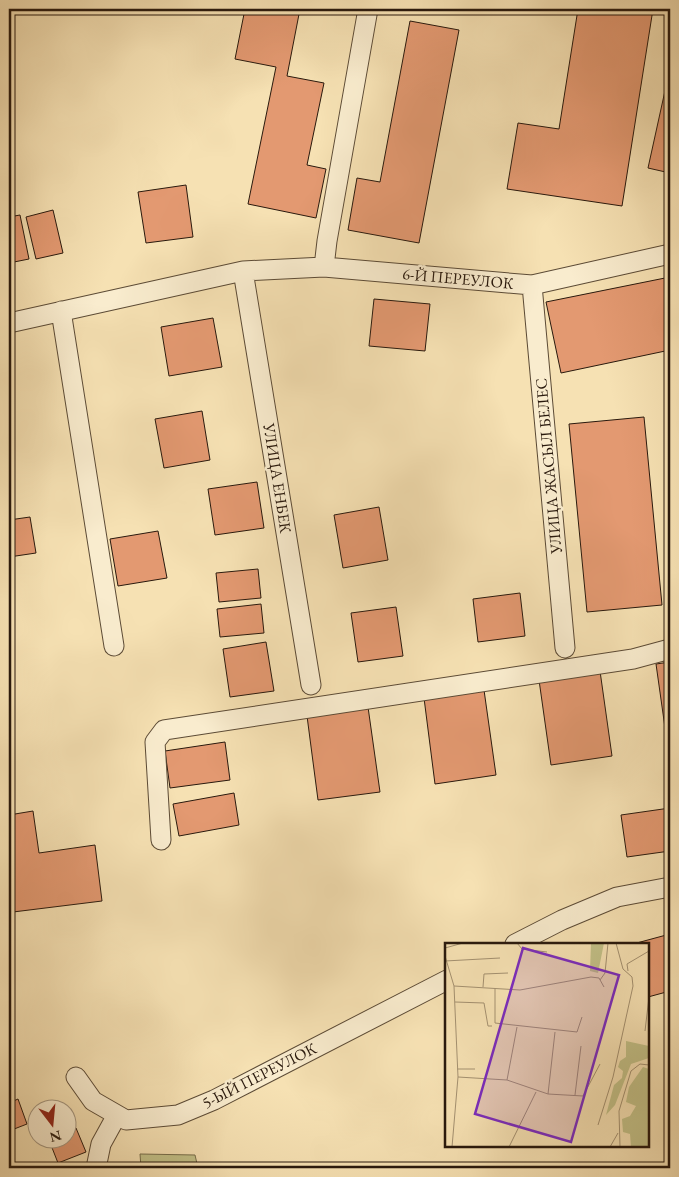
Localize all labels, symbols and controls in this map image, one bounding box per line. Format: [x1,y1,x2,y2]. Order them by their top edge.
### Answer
street label: 6-Й ПЕРЕУЛОК [402,263,515,294]
street label: УЛИЦА ЖАСЫЛ БЕЛЕС [530,377,567,556]
street label: УЛИЦА ЕНБЕК [258,421,297,535]
inset map [445,943,649,1147]
street label: 5-ЫЙ ПЕРЕУЛОК [199,1037,320,1113]
north arrow [28,1100,78,1150]
text: N [47,1126,64,1147]

